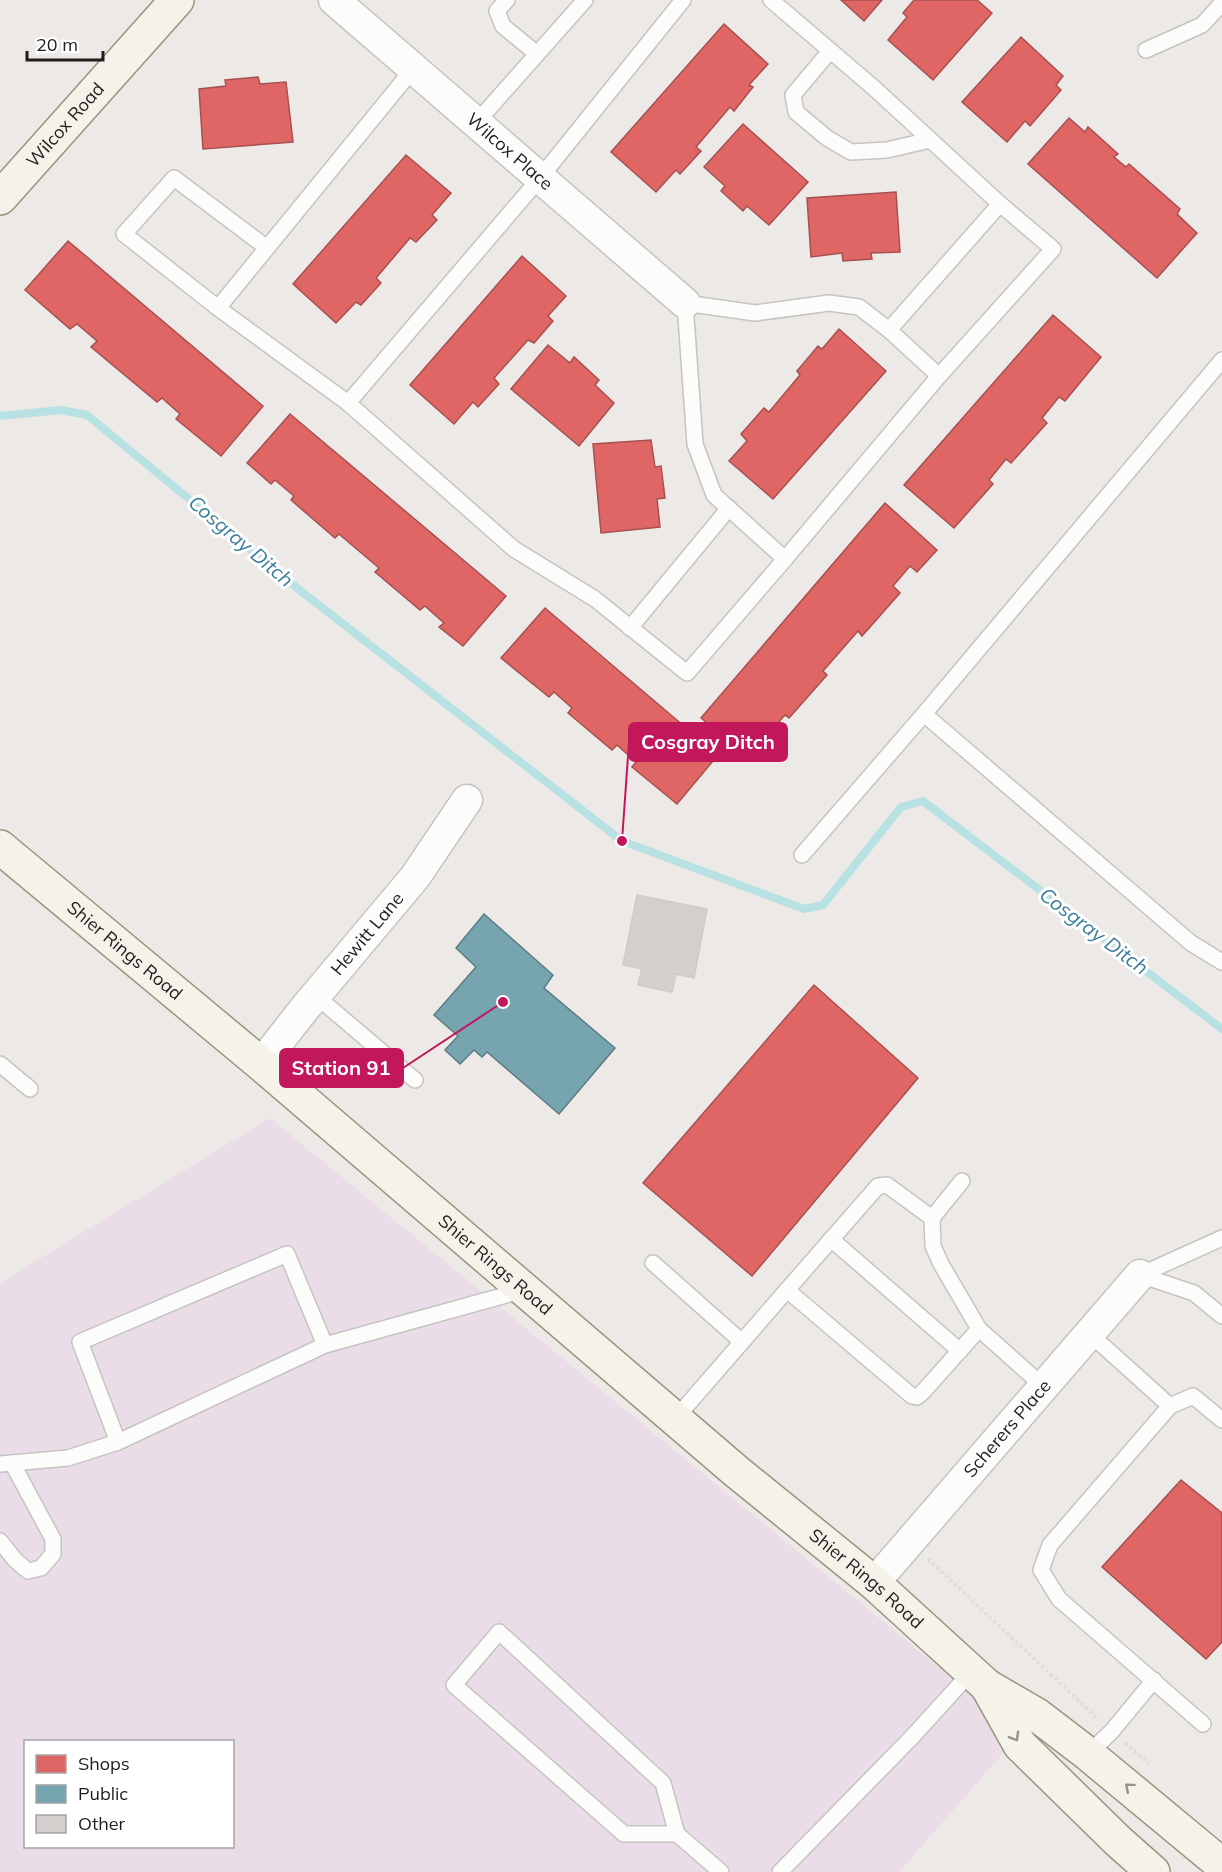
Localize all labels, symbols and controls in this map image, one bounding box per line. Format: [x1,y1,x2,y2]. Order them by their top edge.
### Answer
scale bar [27,24,104,62]
text: 20 m [36,33,78,56]
street label: Wilcox Road [21,77,109,172]
street label: Wilcox Place [462,108,558,195]
water label: Cosgray Ditch [184,489,299,592]
callout: Cosgray Ditch [629,723,787,761]
text: Cosgray Ditch [641,729,775,754]
water label: Cosgray Ditch [1035,882,1154,980]
street label: Hewitt Lane [325,887,408,980]
street label: Shier Rings Road [63,896,187,1005]
callout: Station 91 [280,1049,403,1087]
text: Station 91 [292,1055,390,1080]
street label: Shier Rings Road [434,1209,557,1320]
street label: Scherers Place [958,1375,1056,1482]
street label: Shier Rings Road [805,1523,929,1633]
one-way arrow [1008,1731,1020,1741]
legend [24,1740,234,1848]
text: Shops [78,1752,130,1775]
text: Public [78,1782,128,1805]
one-way arrow [1124,1784,1135,1795]
text: Other [78,1812,126,1835]

